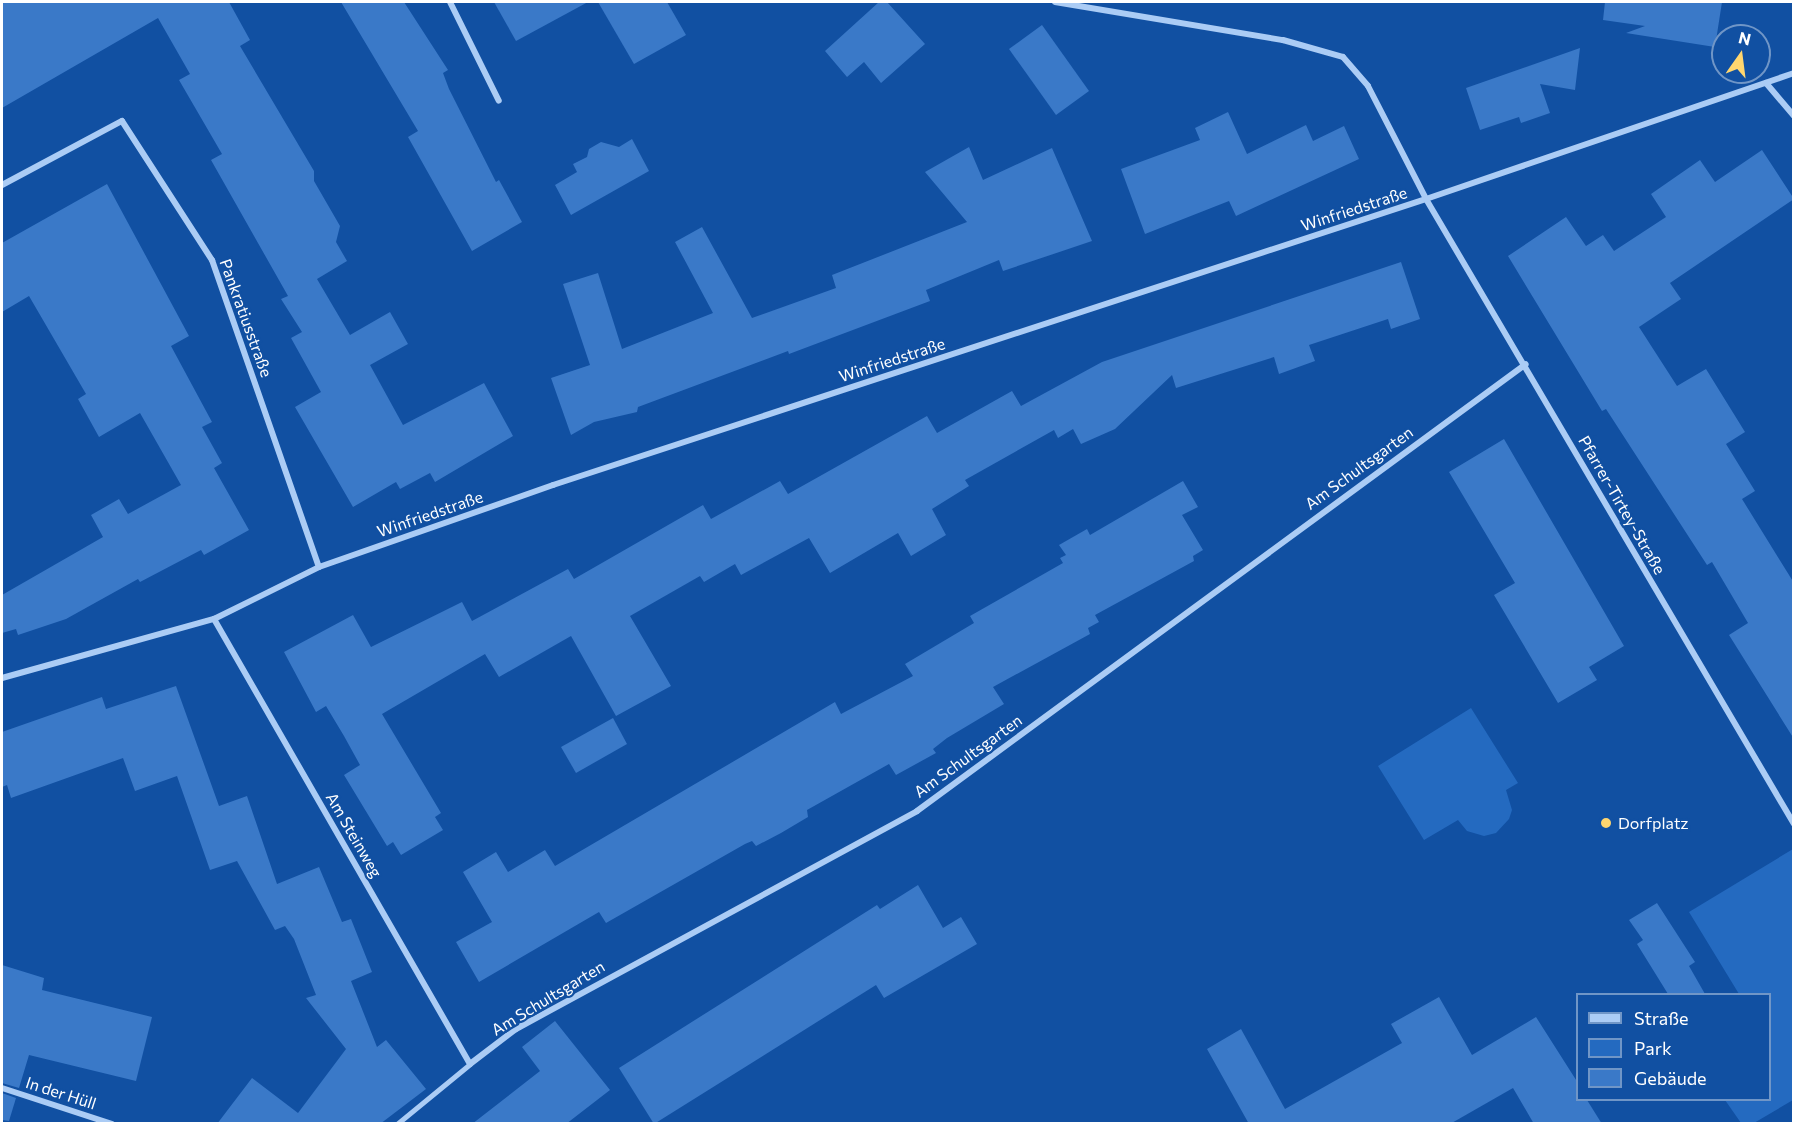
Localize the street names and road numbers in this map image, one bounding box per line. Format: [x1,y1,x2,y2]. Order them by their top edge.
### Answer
street label: Winfriedstraße [1298,183,1410,235]
street label: Pankratiusstraße [216,256,276,380]
street label: Winfriedstraße [836,334,948,386]
street label: Am Schultsgarten [1301,422,1417,514]
street label: Pfarrer-Tirtey-Straße [1574,432,1670,578]
street label: Winfriedstraße [375,487,485,541]
street label: Am Schultsgarten [910,710,1026,802]
street label: Am Steinweg [322,789,386,881]
street label: Am Schultsgarten [488,957,608,1039]
street label: In der Hüll [23,1073,99,1113]

